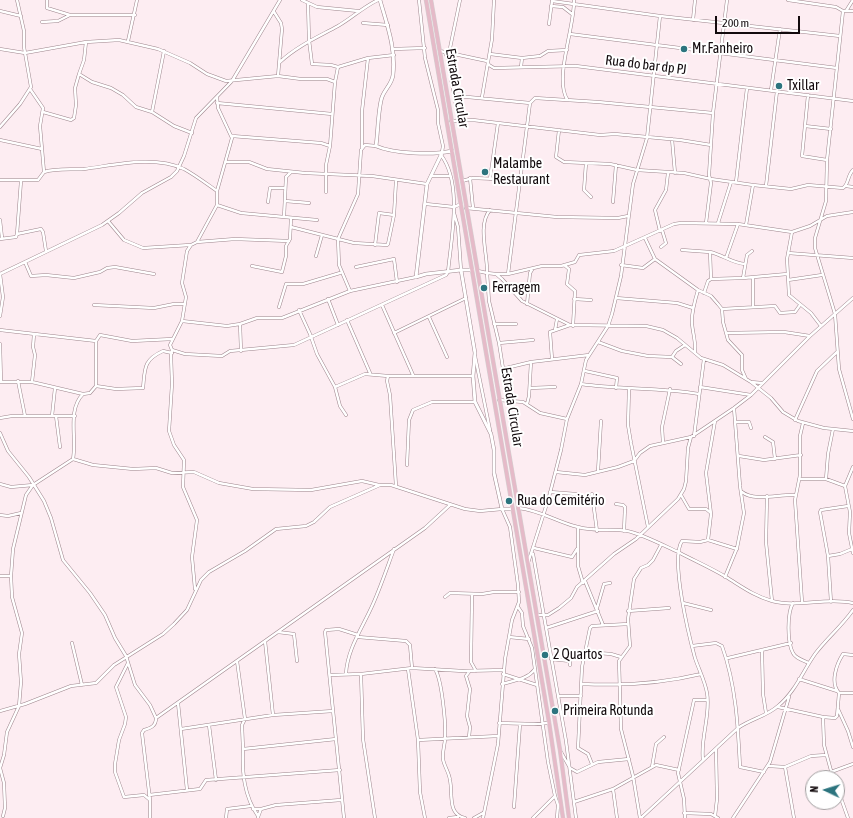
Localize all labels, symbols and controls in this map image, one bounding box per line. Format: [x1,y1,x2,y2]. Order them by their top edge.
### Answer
scale bar [717,8,802,34]
text: 200 m [722,16,749,30]
place label: Mr.Fanheiro [692,41,753,57]
marker: Mr.Fanheiro [679,44,689,54]
street label: Estrada Circular [442,47,472,129]
street label: Rua do bar dp PJ [604,52,688,78]
place label: Txillar [787,78,819,94]
marker: Txillar [774,81,784,91]
place label: Malambe Restaurant [493,156,550,188]
marker: Malambe Restaurant [480,167,490,177]
place label: Ferragem [492,280,540,296]
marker: Ferragem [479,283,489,293]
street label: Estrada Circular [497,366,527,448]
place label: Rua do Cemitério [517,493,604,509]
marker: Rua do Cemitério [504,496,514,506]
place label: 2 Quartos [553,647,602,663]
marker: 2 Quartos [540,650,550,660]
place label: Primeira Rotunda [563,703,653,719]
marker: Primeira Rotunda [550,706,560,716]
north arrow [805,770,845,810]
text: N [808,786,820,793]

